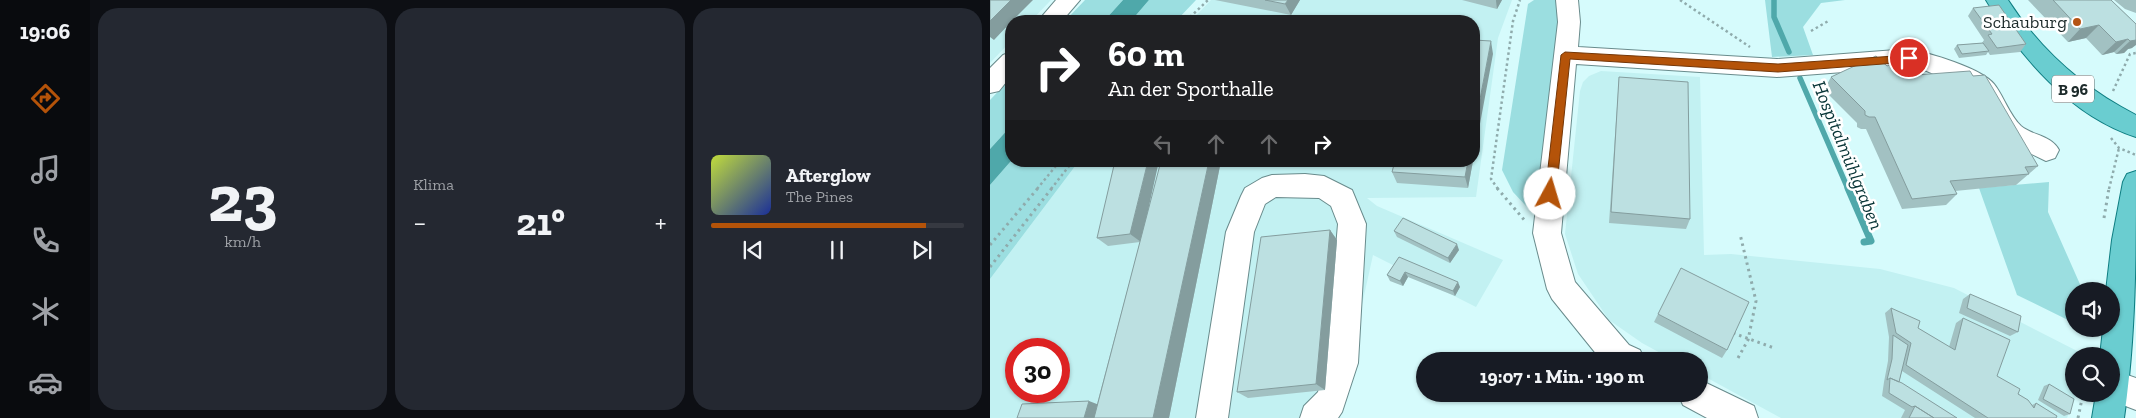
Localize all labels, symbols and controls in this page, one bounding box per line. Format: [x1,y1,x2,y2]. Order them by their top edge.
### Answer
place label: Schauburg [1983,11,2067,33]
marker: Schauburg [2071,16,2083,28]
text: 19:06 [20,18,70,45]
text: 60 m [1108,33,1184,75]
icon: right [1025,35,1090,100]
pin [1888,37,1930,79]
icon: arrive [1895,44,1923,72]
text: An der Sporthalle [1108,75,1274,102]
road number: B 96 [2052,76,2094,102]
water label: Hospitalmühlgraben [1808,77,1888,233]
icon: directions [28,81,63,116]
icon: left [1149,130,1177,158]
icon: ahead [1202,130,1230,158]
icon: ahead [1255,130,1283,158]
icon: right [1308,130,1336,158]
icon: music [28,152,63,187]
text: 23 [208,160,277,238]
text: Afterglow [786,164,871,187]
position arrow [1523,167,1575,219]
text: Klima [413,175,454,194]
text: The Pines [786,187,853,206]
text: 21° [516,199,565,245]
text: − [413,206,426,239]
text: + [655,206,667,239]
icon: phone [28,223,63,258]
text: km/h [224,232,261,251]
icon: previous [739,236,767,264]
icon: pause [823,236,851,264]
icon: next [908,236,936,264]
map controls [2065,282,2120,402]
button: sound [2065,282,2120,337]
icon: climate [28,294,63,329]
speed limit sign: 30 [1005,338,1070,403]
button: search [2065,347,2120,402]
icon: car [28,365,63,400]
text: 19:07 · 1 Min. · 190 m [1480,365,1644,388]

